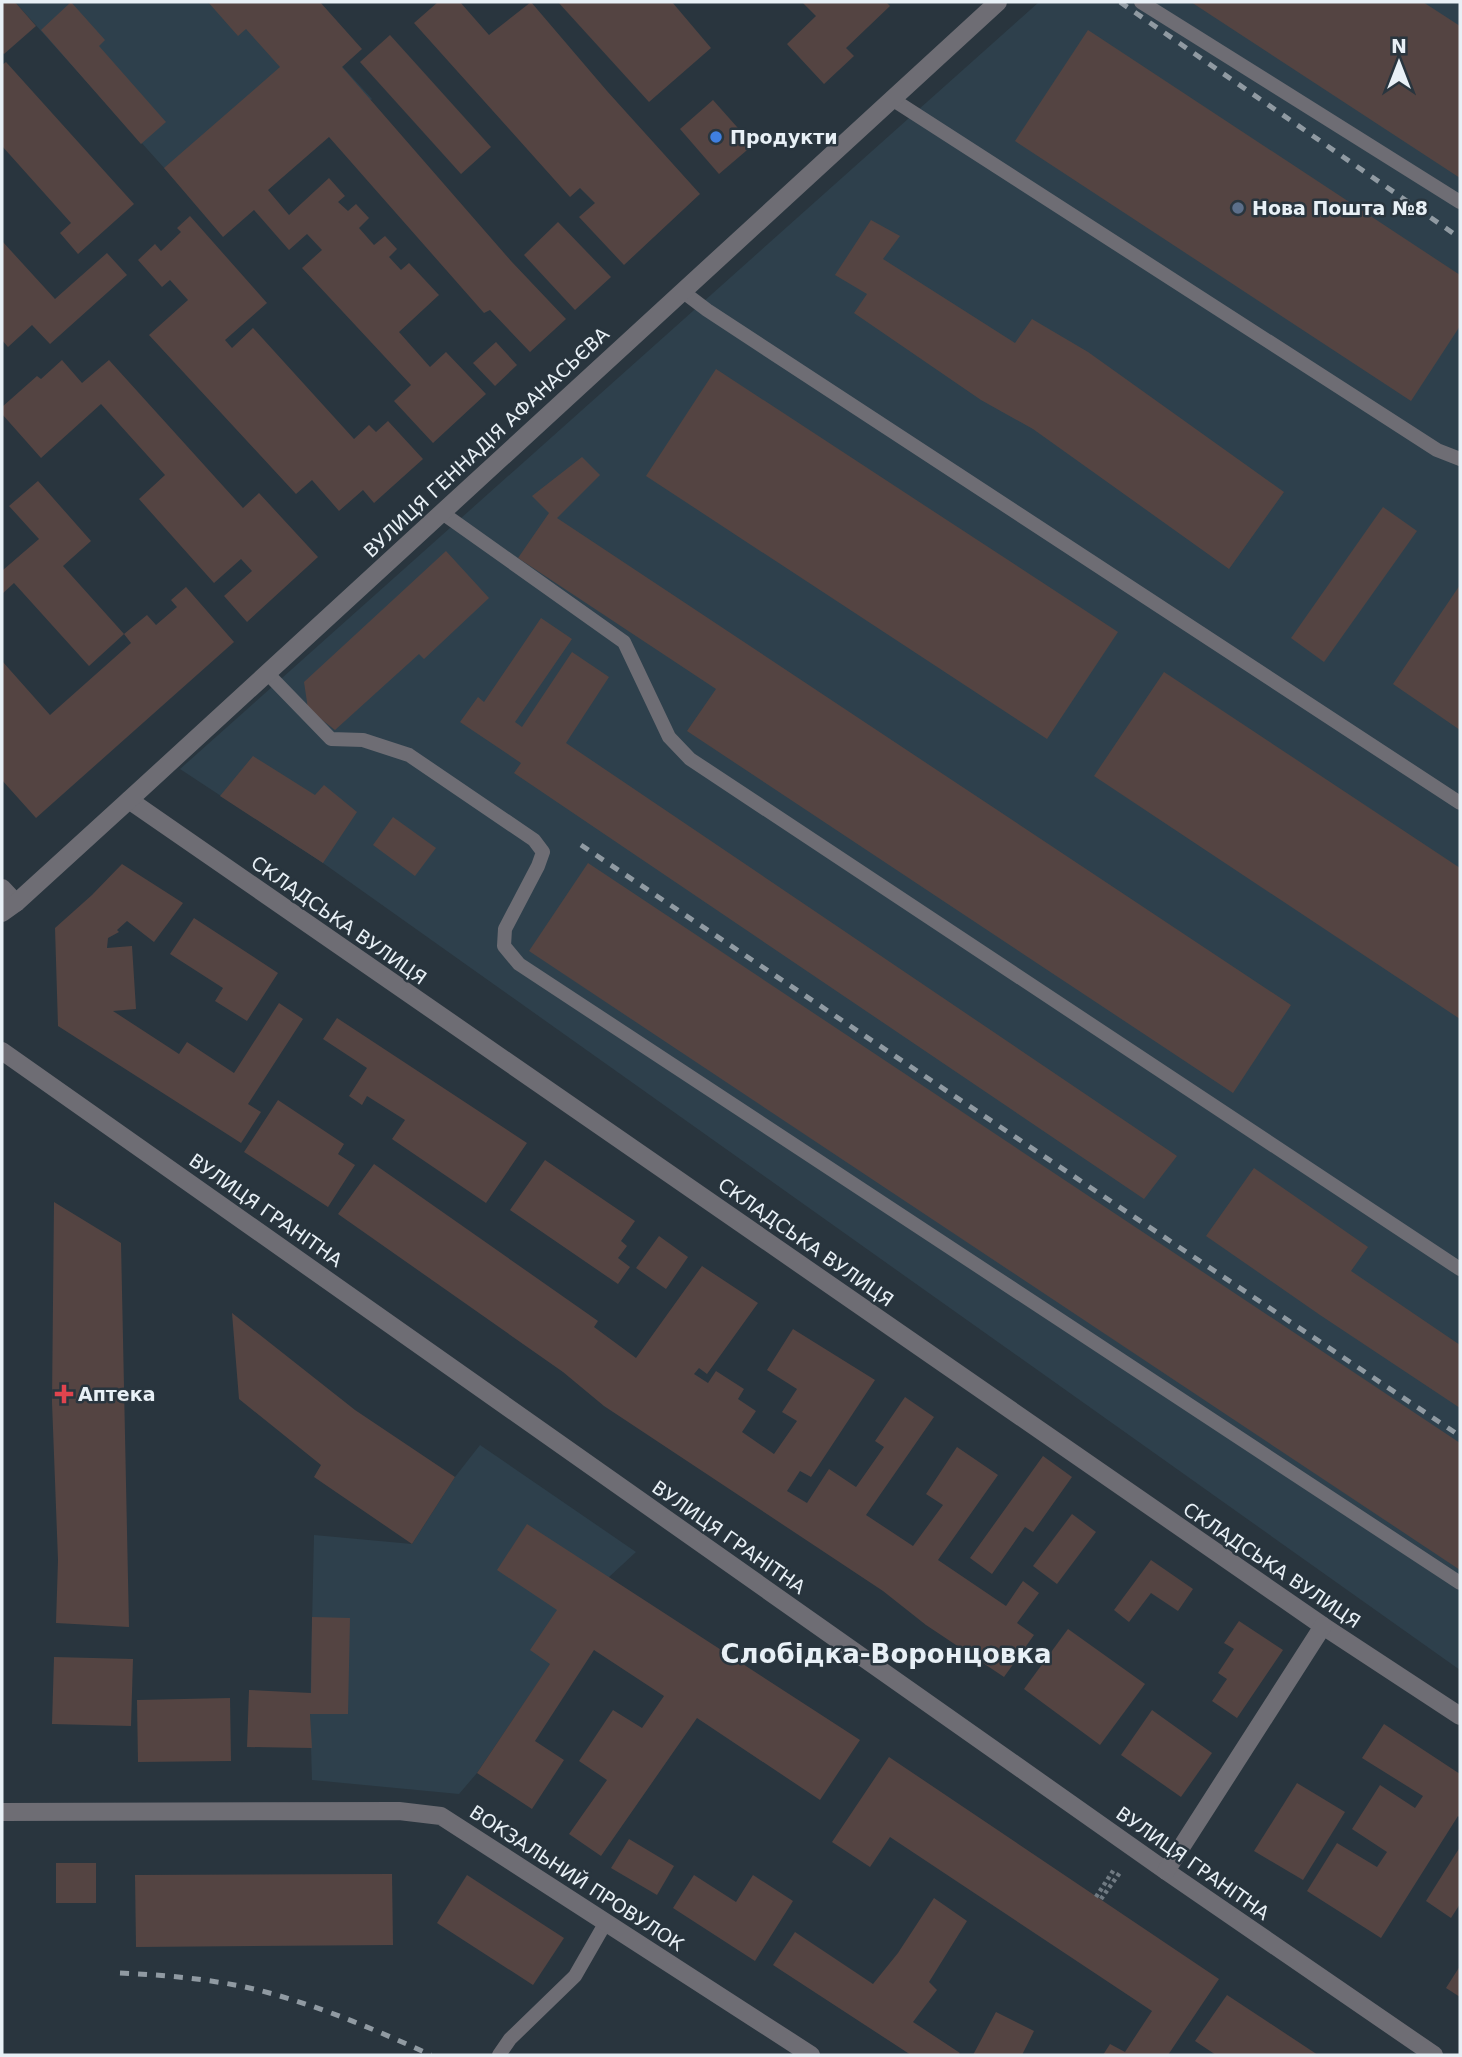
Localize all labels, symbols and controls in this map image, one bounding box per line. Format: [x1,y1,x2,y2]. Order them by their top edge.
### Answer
north arrow [1364,28,1434,98]
text: N [1391,35,1407,57]
place label: Продукти [730,126,838,148]
marker: Продукти [708,129,724,145]
place label: Нова Пошта №8 [1252,197,1428,219]
marker: Нова Пошта №8 [1230,200,1246,216]
street label: ВУЛИЦЯ ГЕННАДІЯ АФАНАСЬЄВА [359,322,613,562]
street label: СКЛАДСЬКА ВУЛИЦЯ [247,851,431,989]
street label: ВУЛИЦЯ ГРАНІТНА [185,1149,347,1271]
street label: СКЛАДСЬКА ВУЛИЦЯ [714,1173,898,1311]
place label: Аптека [78,1383,155,1405]
marker: Аптека [56,1386,72,1402]
street label: ВУЛИЦЯ ГРАНІТНА [648,1476,810,1598]
street label: СКЛАДСЬКА ВУЛИЦЯ [1179,1498,1365,1632]
district label: Слобідка-Воронцовка [721,1639,1051,1669]
street label: ВОКЗАЛЬНИЙ ПРОВУЛОК [466,1800,689,1956]
street label: ВУЛИЦЯ ГРАНІТНА [1112,1802,1274,1924]

